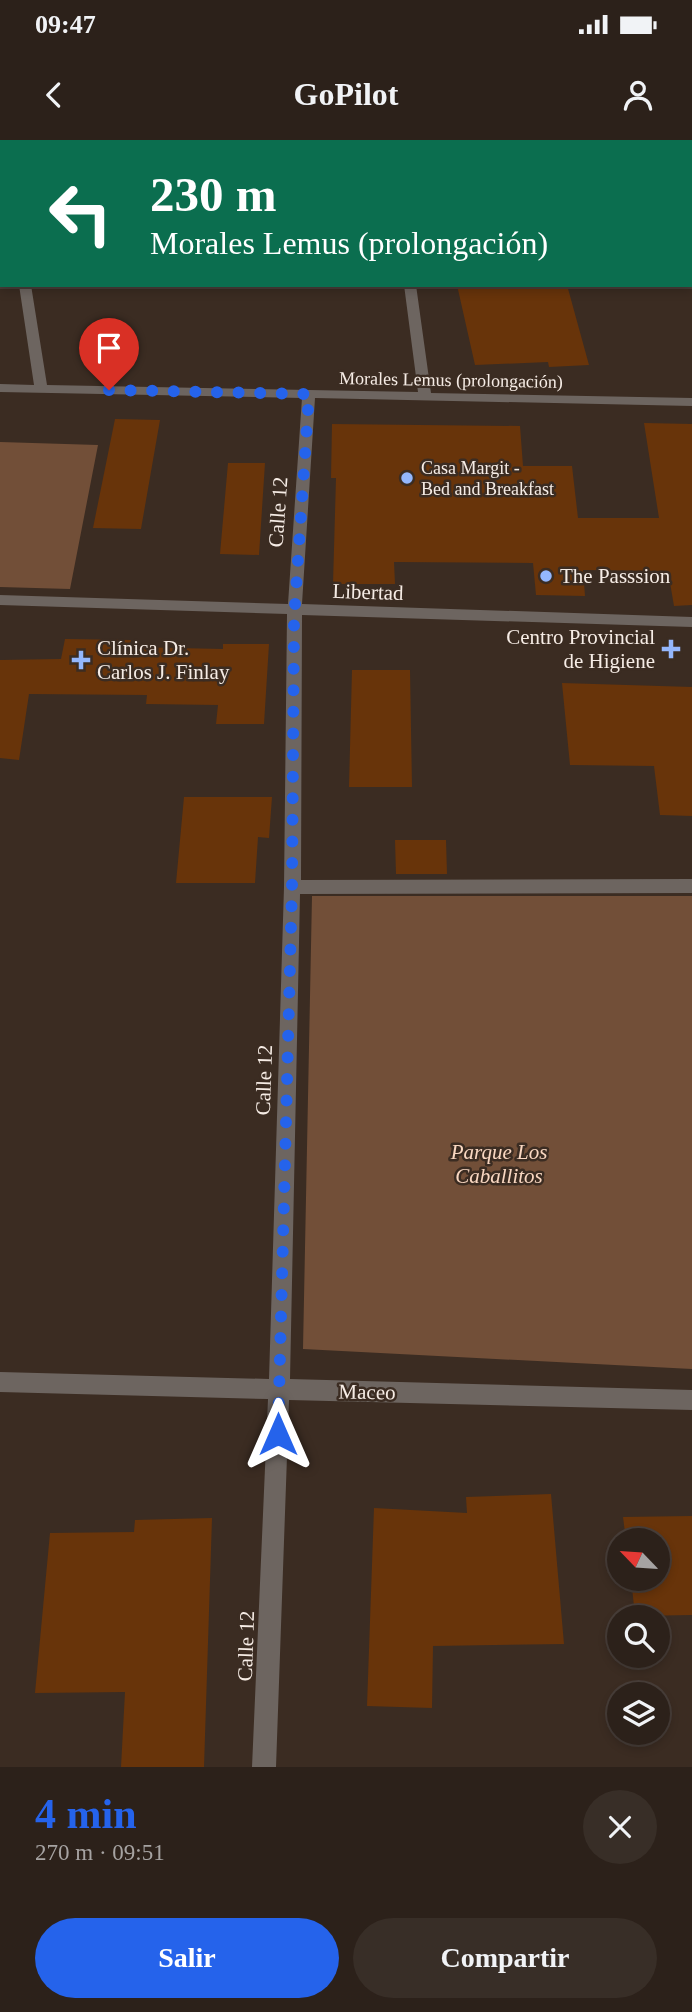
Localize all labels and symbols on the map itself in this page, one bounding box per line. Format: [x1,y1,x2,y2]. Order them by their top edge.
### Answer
pin [79,318,139,390]
street label: Morales Lemus (prolongación) [339,368,563,393]
place label: Casa Margit - Bed and Breakfast [421,458,554,499]
marker: Casa Margit - Bed and Breakfast [399,470,415,486]
street label: Calle 12 [264,476,292,548]
place label: The Passsion [560,564,671,588]
marker: The Passsion [538,568,554,584]
street label: Libertad [332,579,404,605]
place label: Centro Provincial de Higiene [506,625,655,673]
place label: Clínica Dr. Carlos J. Finlay [97,636,230,684]
marker: Centro Provincial de Higiene [661,639,681,659]
marker: Clínica Dr. Carlos J. Finlay [71,650,91,670]
street label: Calle 12 [251,1044,277,1116]
park label: Parque Los Caballitos [450,1140,547,1188]
street label: Maceo [338,1380,396,1404]
position arrow [241,1397,315,1471]
north arrow [607,1528,670,1591]
street label: Calle 12 [233,1610,259,1682]

